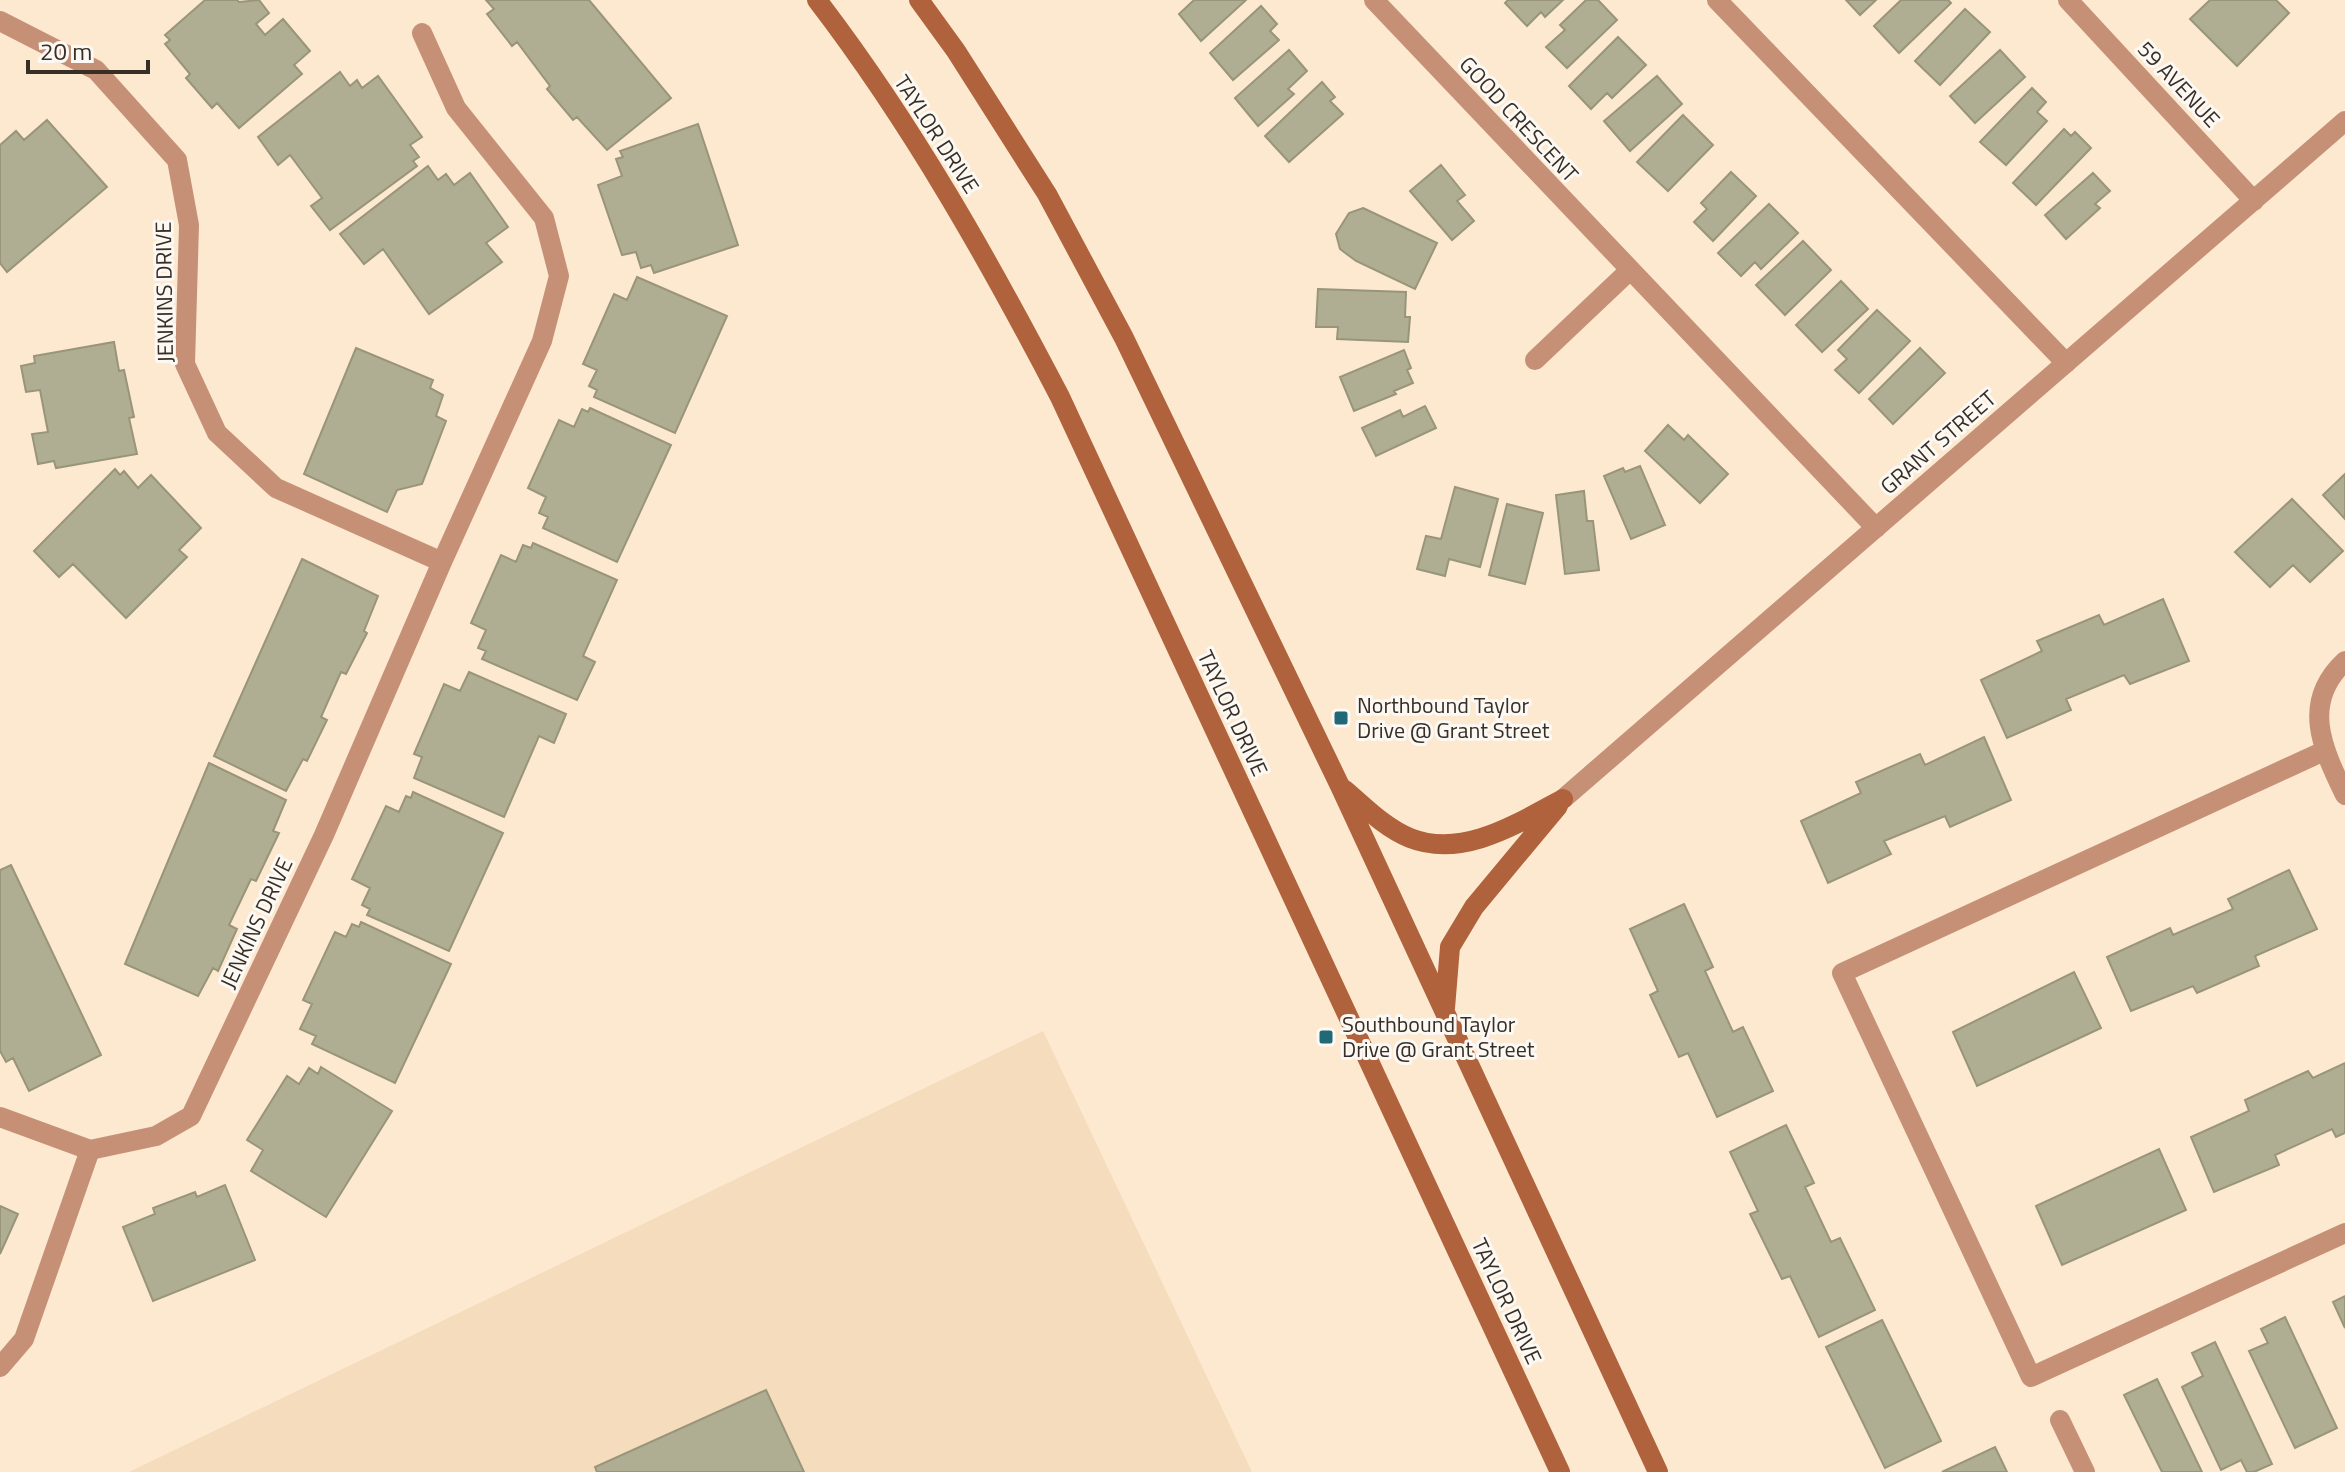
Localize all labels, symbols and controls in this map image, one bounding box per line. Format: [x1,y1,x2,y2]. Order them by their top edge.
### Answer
scale bar [28,24,148,74]
text: 20 m [40,33,92,69]
street label: 59 AVENUE [2130,33,2228,135]
street label: GOOD CRESCENT [1451,48,1587,190]
street label: TAYLOR DRIVE [886,68,988,200]
street label: JENKINS DRIVE [146,221,182,363]
street label: GRANT STREET [1872,382,2004,502]
street label: TAYLOR DRIVE [1189,644,1277,782]
place label: Northbound Taylor Drive @ Grant Street [1357,688,1550,747]
marker: Northbound Taylor Drive @ Grant Street [1332,709,1350,727]
street label: JENKINS DRIVE [211,852,301,994]
place label: Southbound Taylor Drive @ Grant Street [1342,1007,1535,1066]
marker: Southbound Taylor Drive @ Grant Street [1317,1028,1335,1046]
street label: TAYLOR DRIVE [1463,1232,1551,1370]

